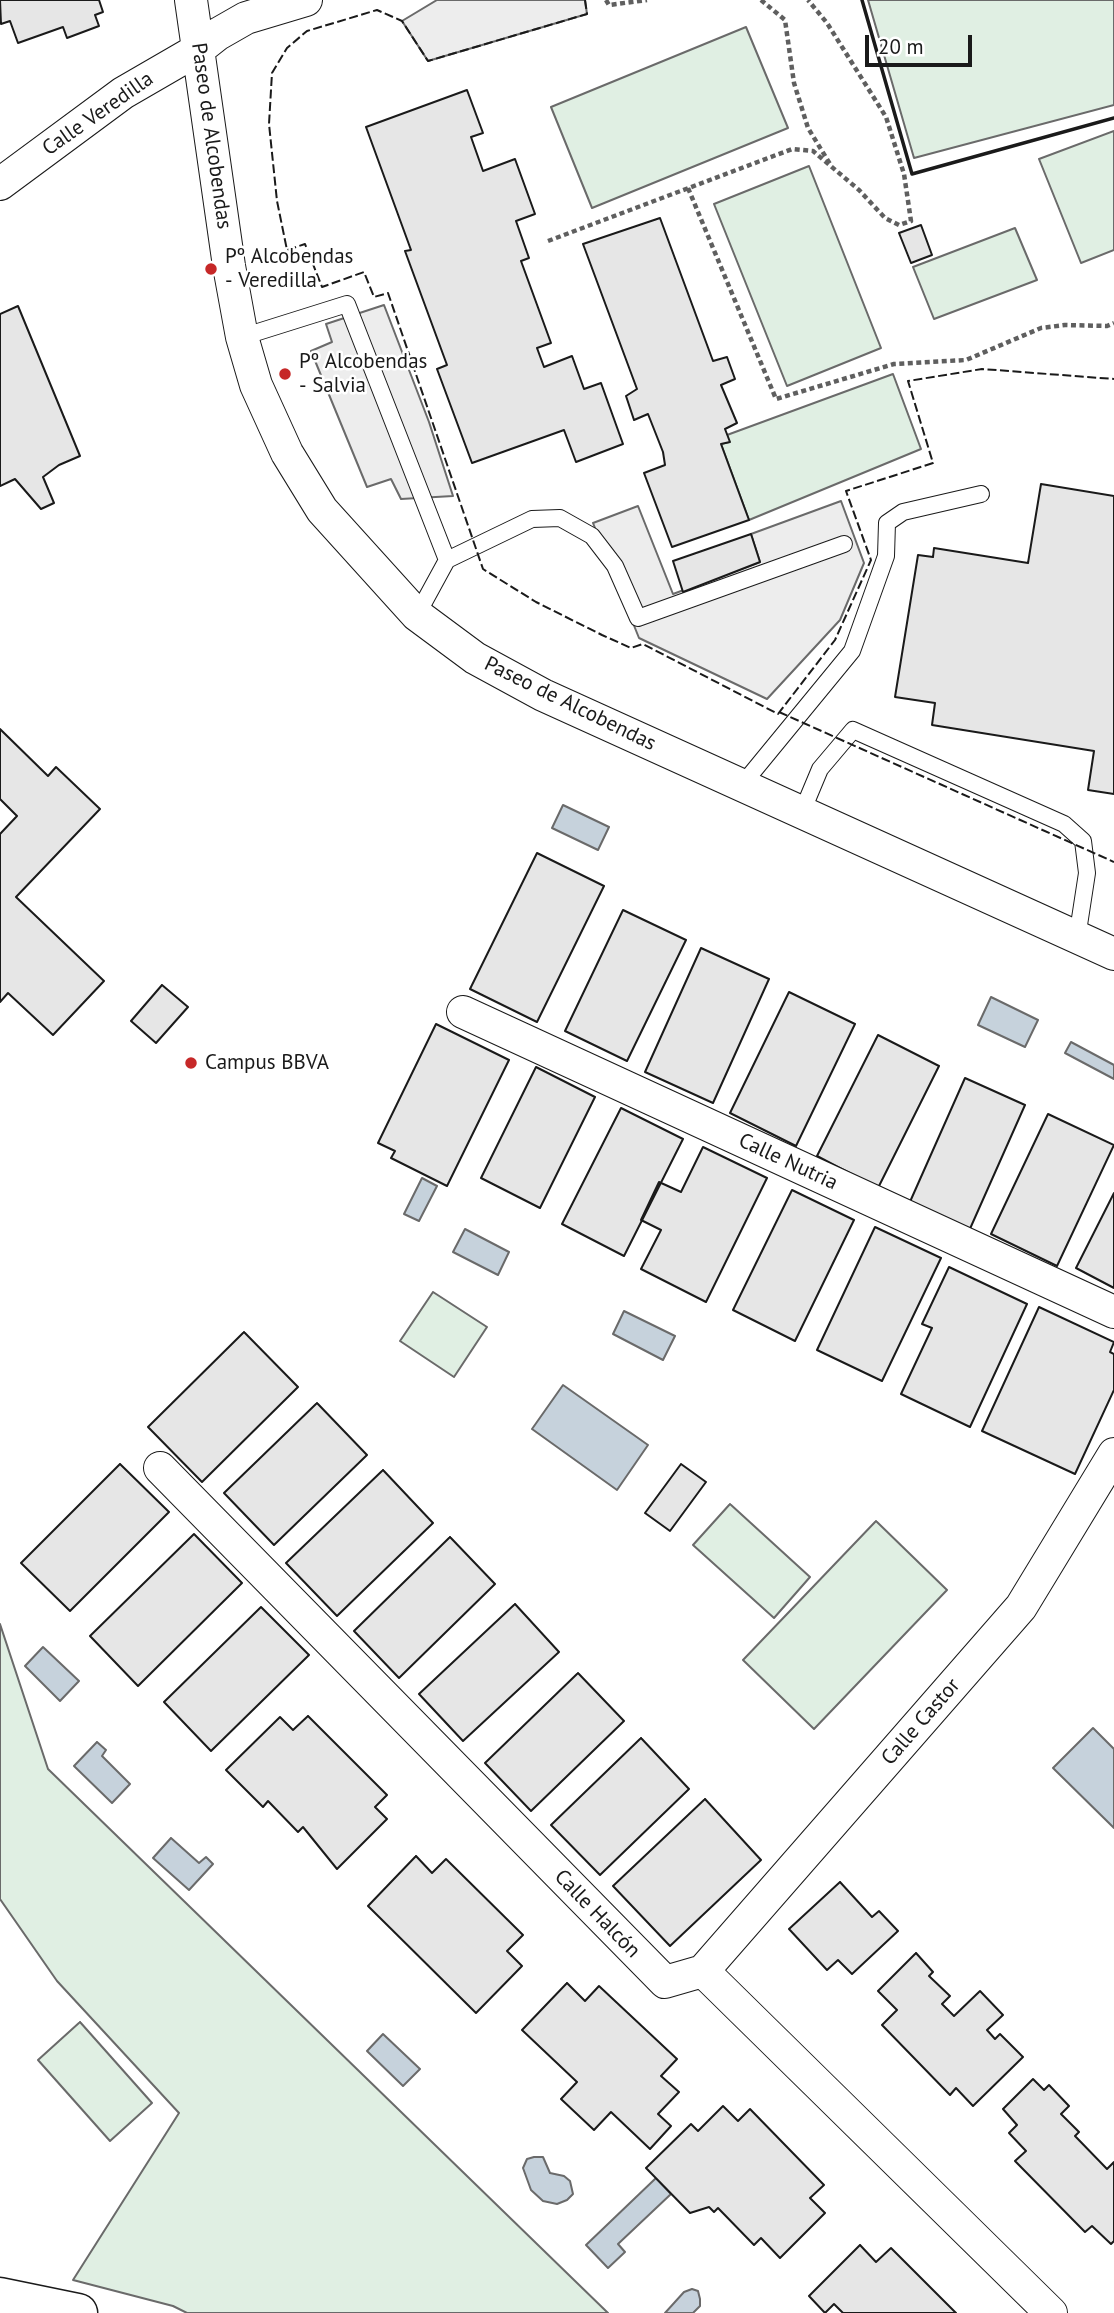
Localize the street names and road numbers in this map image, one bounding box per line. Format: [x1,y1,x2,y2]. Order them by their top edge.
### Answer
street label: Paseo de Alcobendas [185,41,237,231]
street label: Calle Veredilla [38,67,158,161]
street label: Paseo de Alcobendas [480,652,660,756]
street label: Calle Nutria [734,1128,842,1196]
street label: Calle Castor [876,1673,966,1771]
street label: Calle Halcón [549,1865,645,1963]

